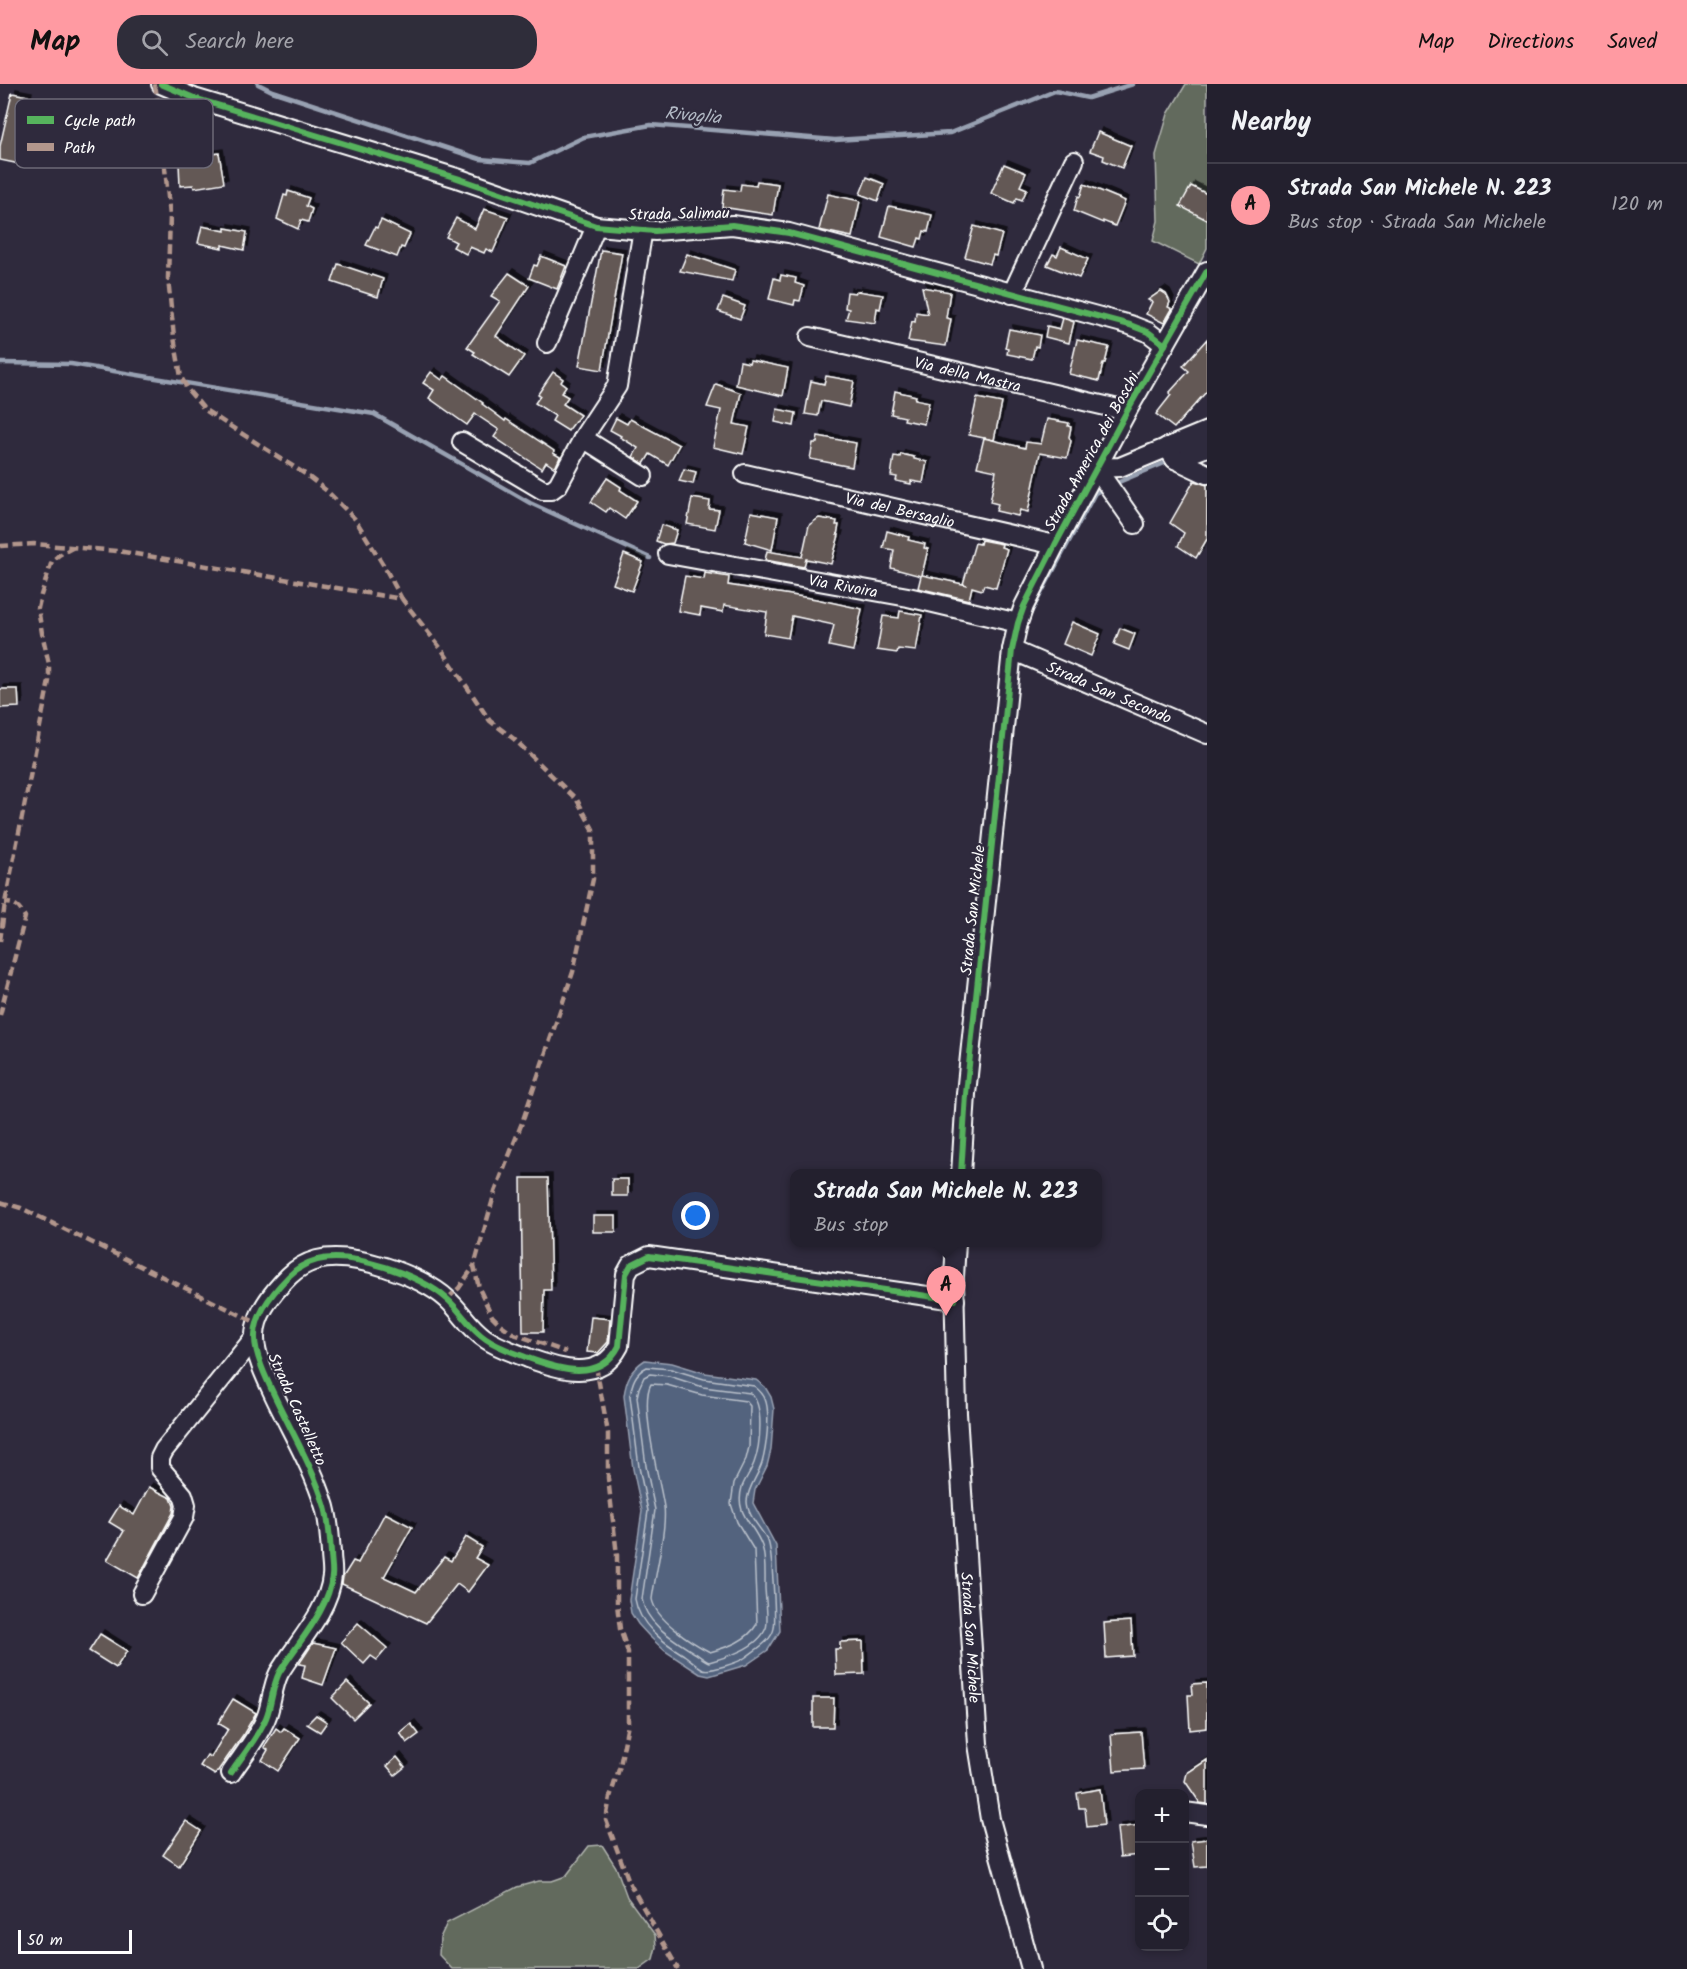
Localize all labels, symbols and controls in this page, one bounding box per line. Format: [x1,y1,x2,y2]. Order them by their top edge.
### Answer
search box [117,15,537,69]
text: Map [30,20,81,65]
text: Search here [186,25,294,60]
icon: search [138,26,171,59]
text: Map [1418,26,1454,59]
text: Directions [1487,26,1574,59]
text: Saved [1607,26,1657,59]
legend [15,99,213,168]
water label: Rivoglia [664,100,724,134]
text: Nearby [1231,102,1311,144]
text: Cycle path [64,109,136,134]
text: Path [64,136,95,161]
text: Strada San Michele N. 223 [1288,172,1551,207]
text: A [1244,189,1257,221]
text: 120 m [1611,189,1663,221]
street label: Strada Salimau [628,201,730,228]
text: Bus stop · Strada San Michele [1288,207,1546,239]
street label: Via della Mastra [911,351,1023,400]
street label: Strada America dei Boschi [1038,367,1147,536]
street label: Via del Bersaglio [843,486,957,536]
street label: Via Rivoira [806,568,880,605]
street label: Strada San Secondo [1042,655,1175,731]
street label: Strada San Michele [954,844,993,977]
popup [790,1169,1102,1247]
text: Strada San Michele N. 223 [814,1175,1078,1210]
your location [681,1201,710,1230]
text: Bus stop [814,1210,888,1242]
pin: A [926,1266,966,1316]
street label: Strada Castelletto [261,1349,333,1470]
street label: Strada San Michele [953,1571,986,1704]
map controls [1135,1789,1189,1951]
button: + [1135,1789,1189,1843]
button: − [1135,1843,1189,1897]
button: locate [1135,1897,1189,1951]
scale bar [18,1927,132,1954]
text: 50 m [27,1928,63,1953]

